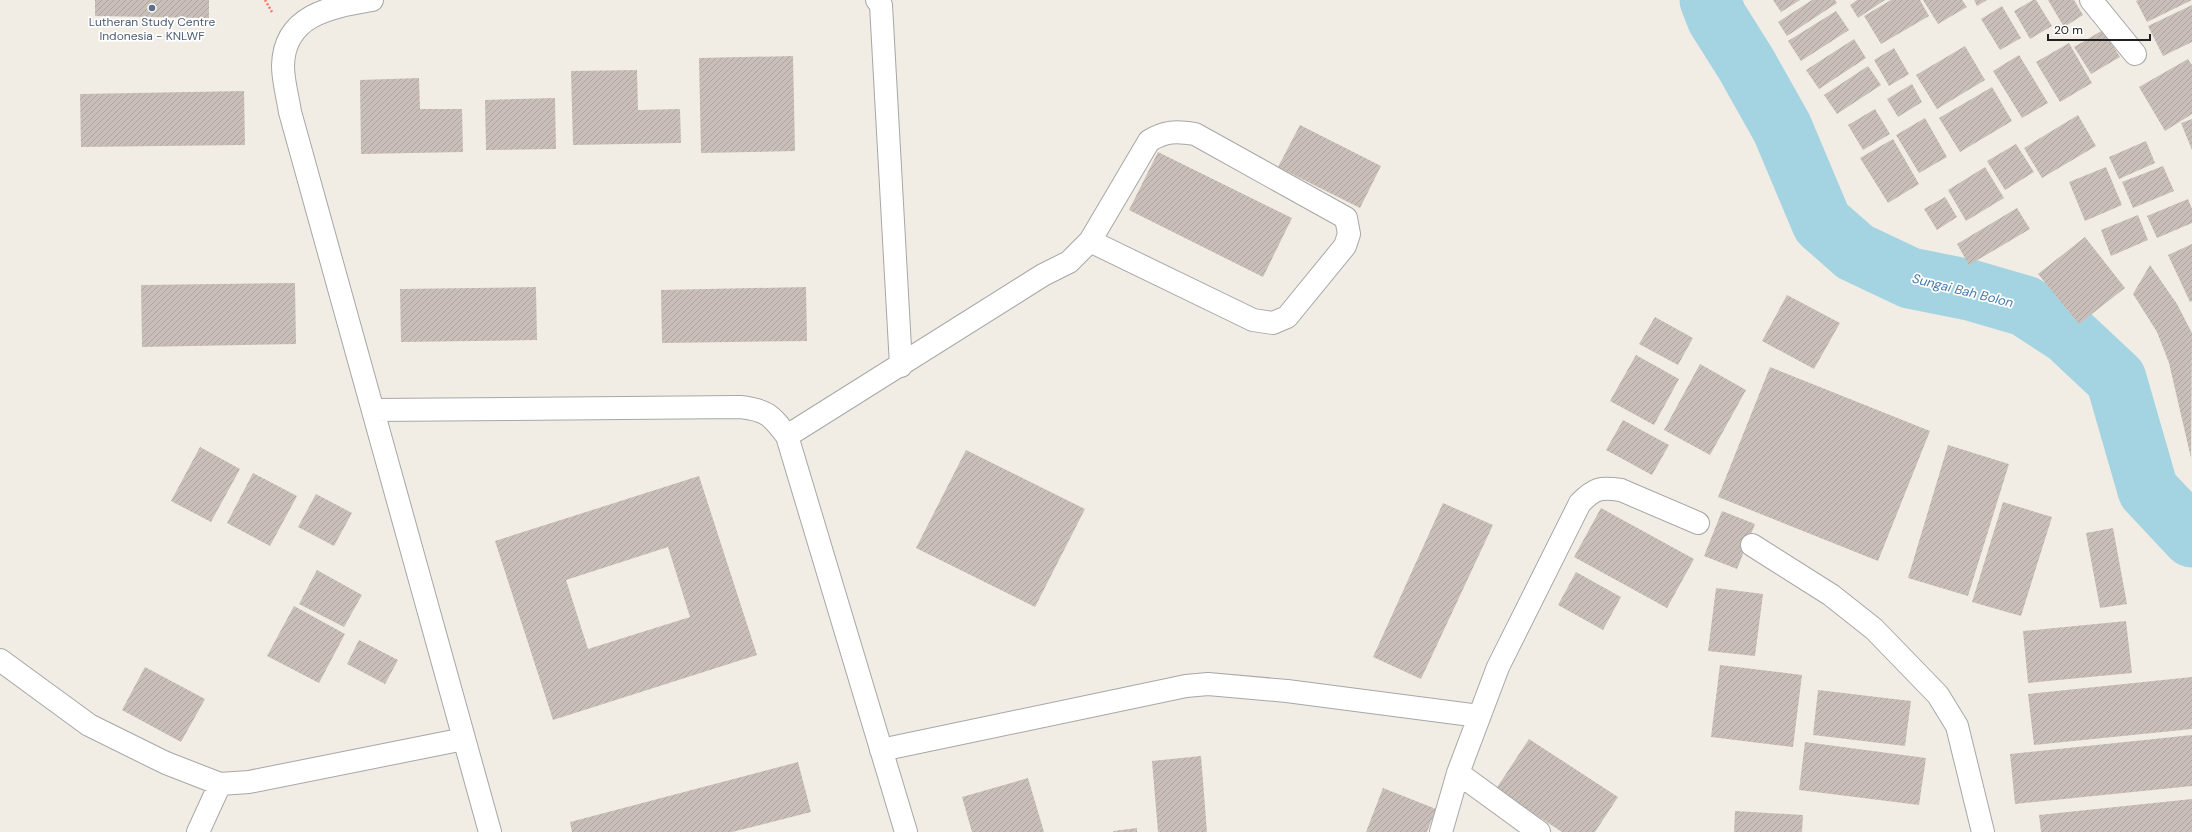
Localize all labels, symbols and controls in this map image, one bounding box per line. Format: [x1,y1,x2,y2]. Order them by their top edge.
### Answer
marker: Lutheran Study Centre Indonesia - KNLWF [147,3,157,13]
place label: Lutheran Study Centre Indonesia - KNLWF [89,14,216,44]
scale bar [2048,16,2150,42]
text: 20 m [2054,22,2083,38]
water label: Sungai Bah Bolon [1911,270,2015,311]

